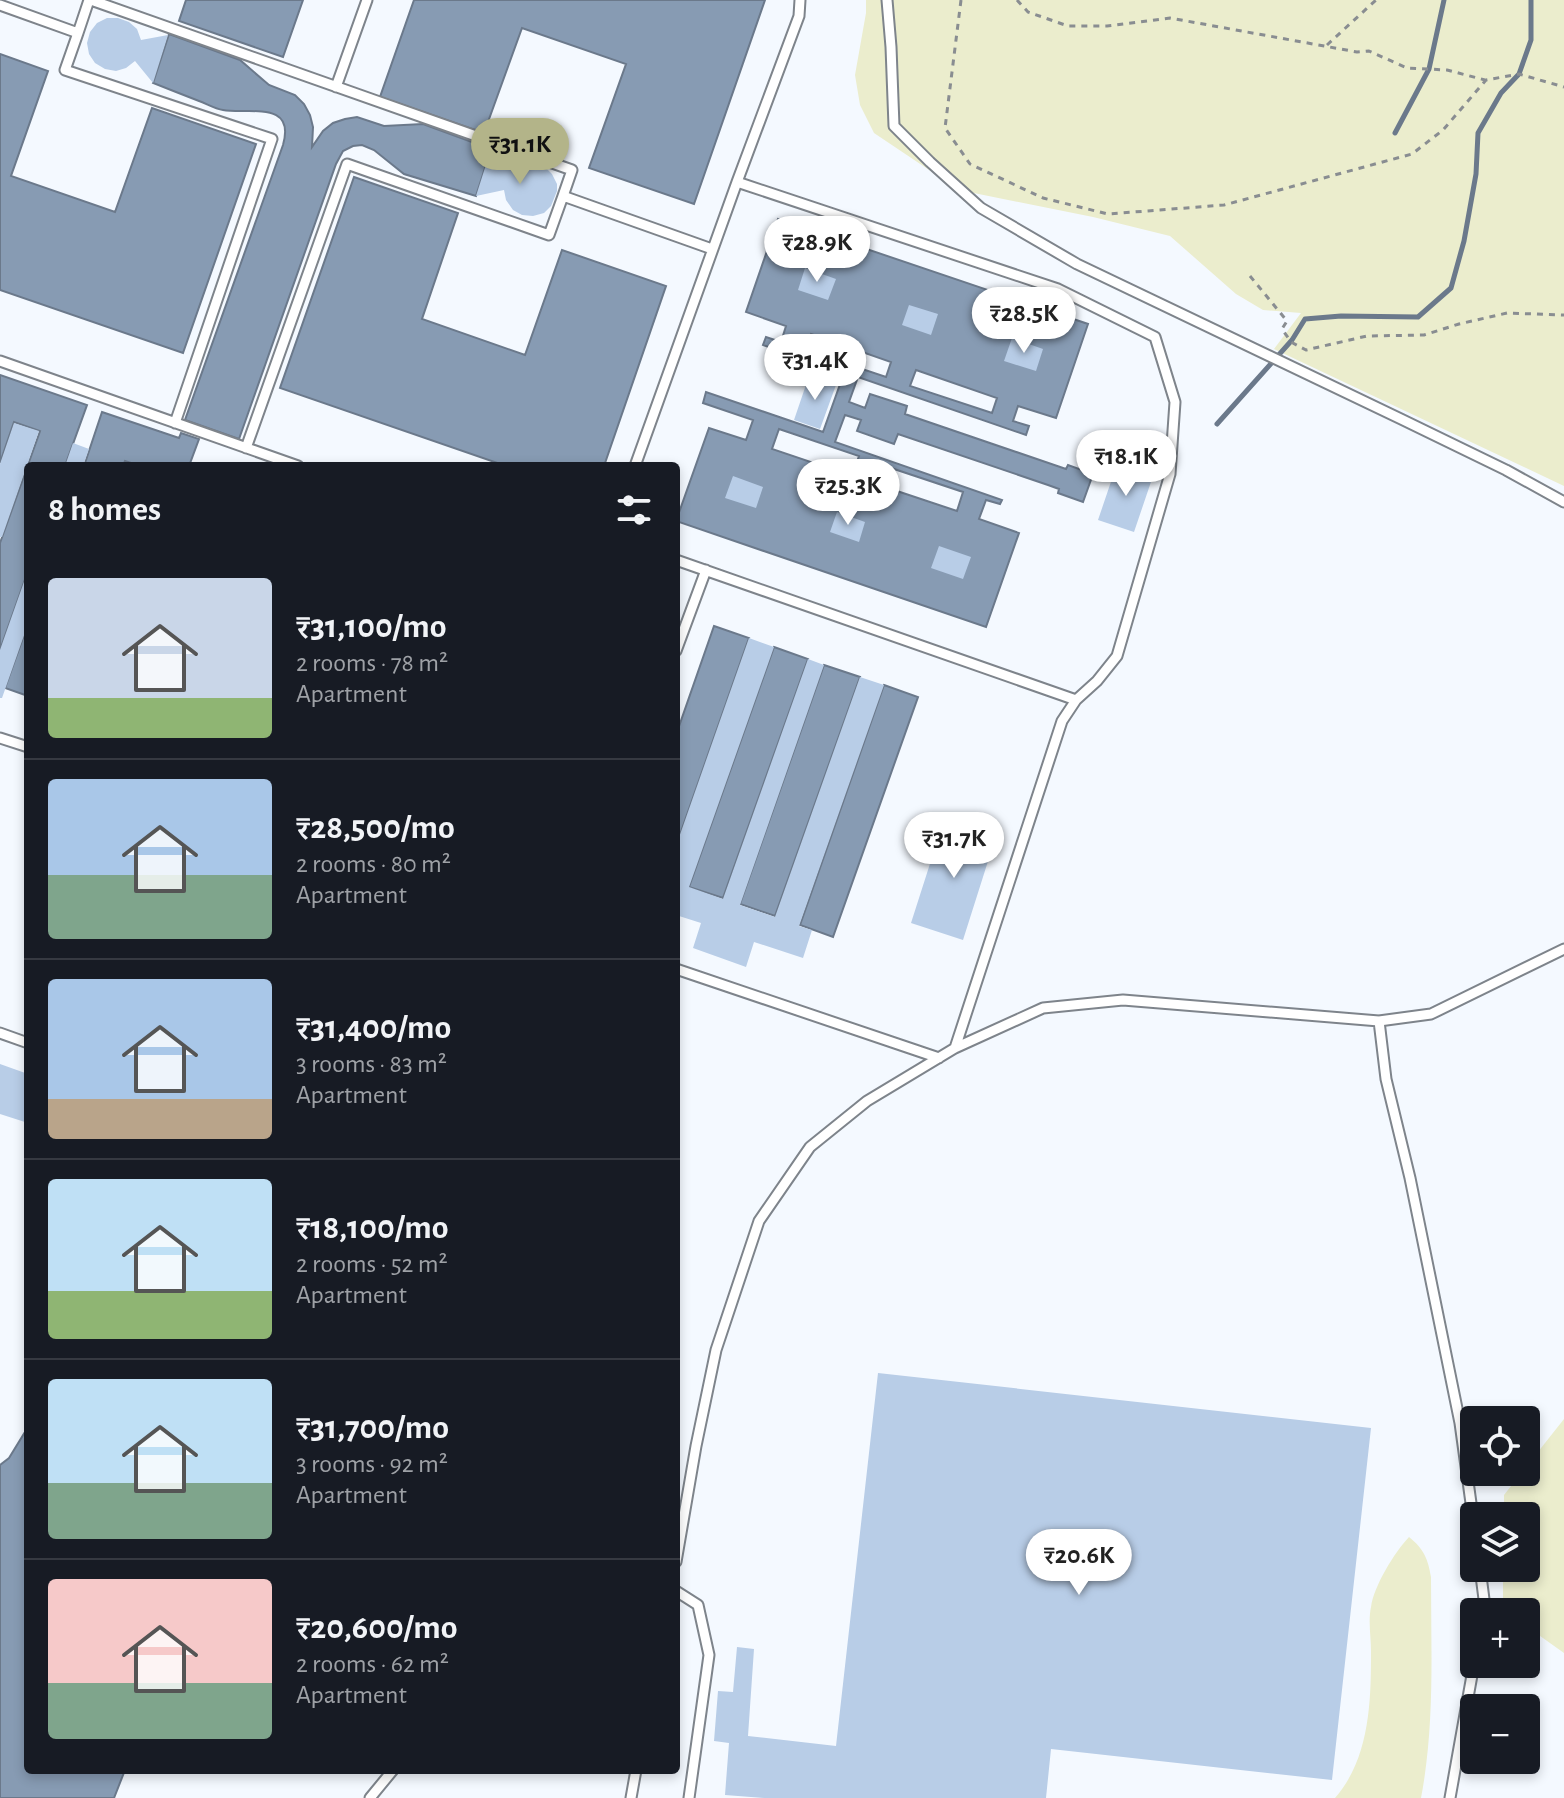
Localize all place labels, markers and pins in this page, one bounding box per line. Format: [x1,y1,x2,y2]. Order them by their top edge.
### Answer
pin: ₹31.1K [455,118,585,186]
pin: ₹28.9K [752,216,882,284]
pin: ₹28.5K [959,287,1089,355]
pin: ₹31.4K [750,334,880,402]
pin: ₹18.1K [1061,430,1191,498]
pin: ₹25.3K [783,459,913,527]
pin: ₹31.7K [889,812,1019,880]
pin: ₹20.6K [1014,1529,1144,1597]

